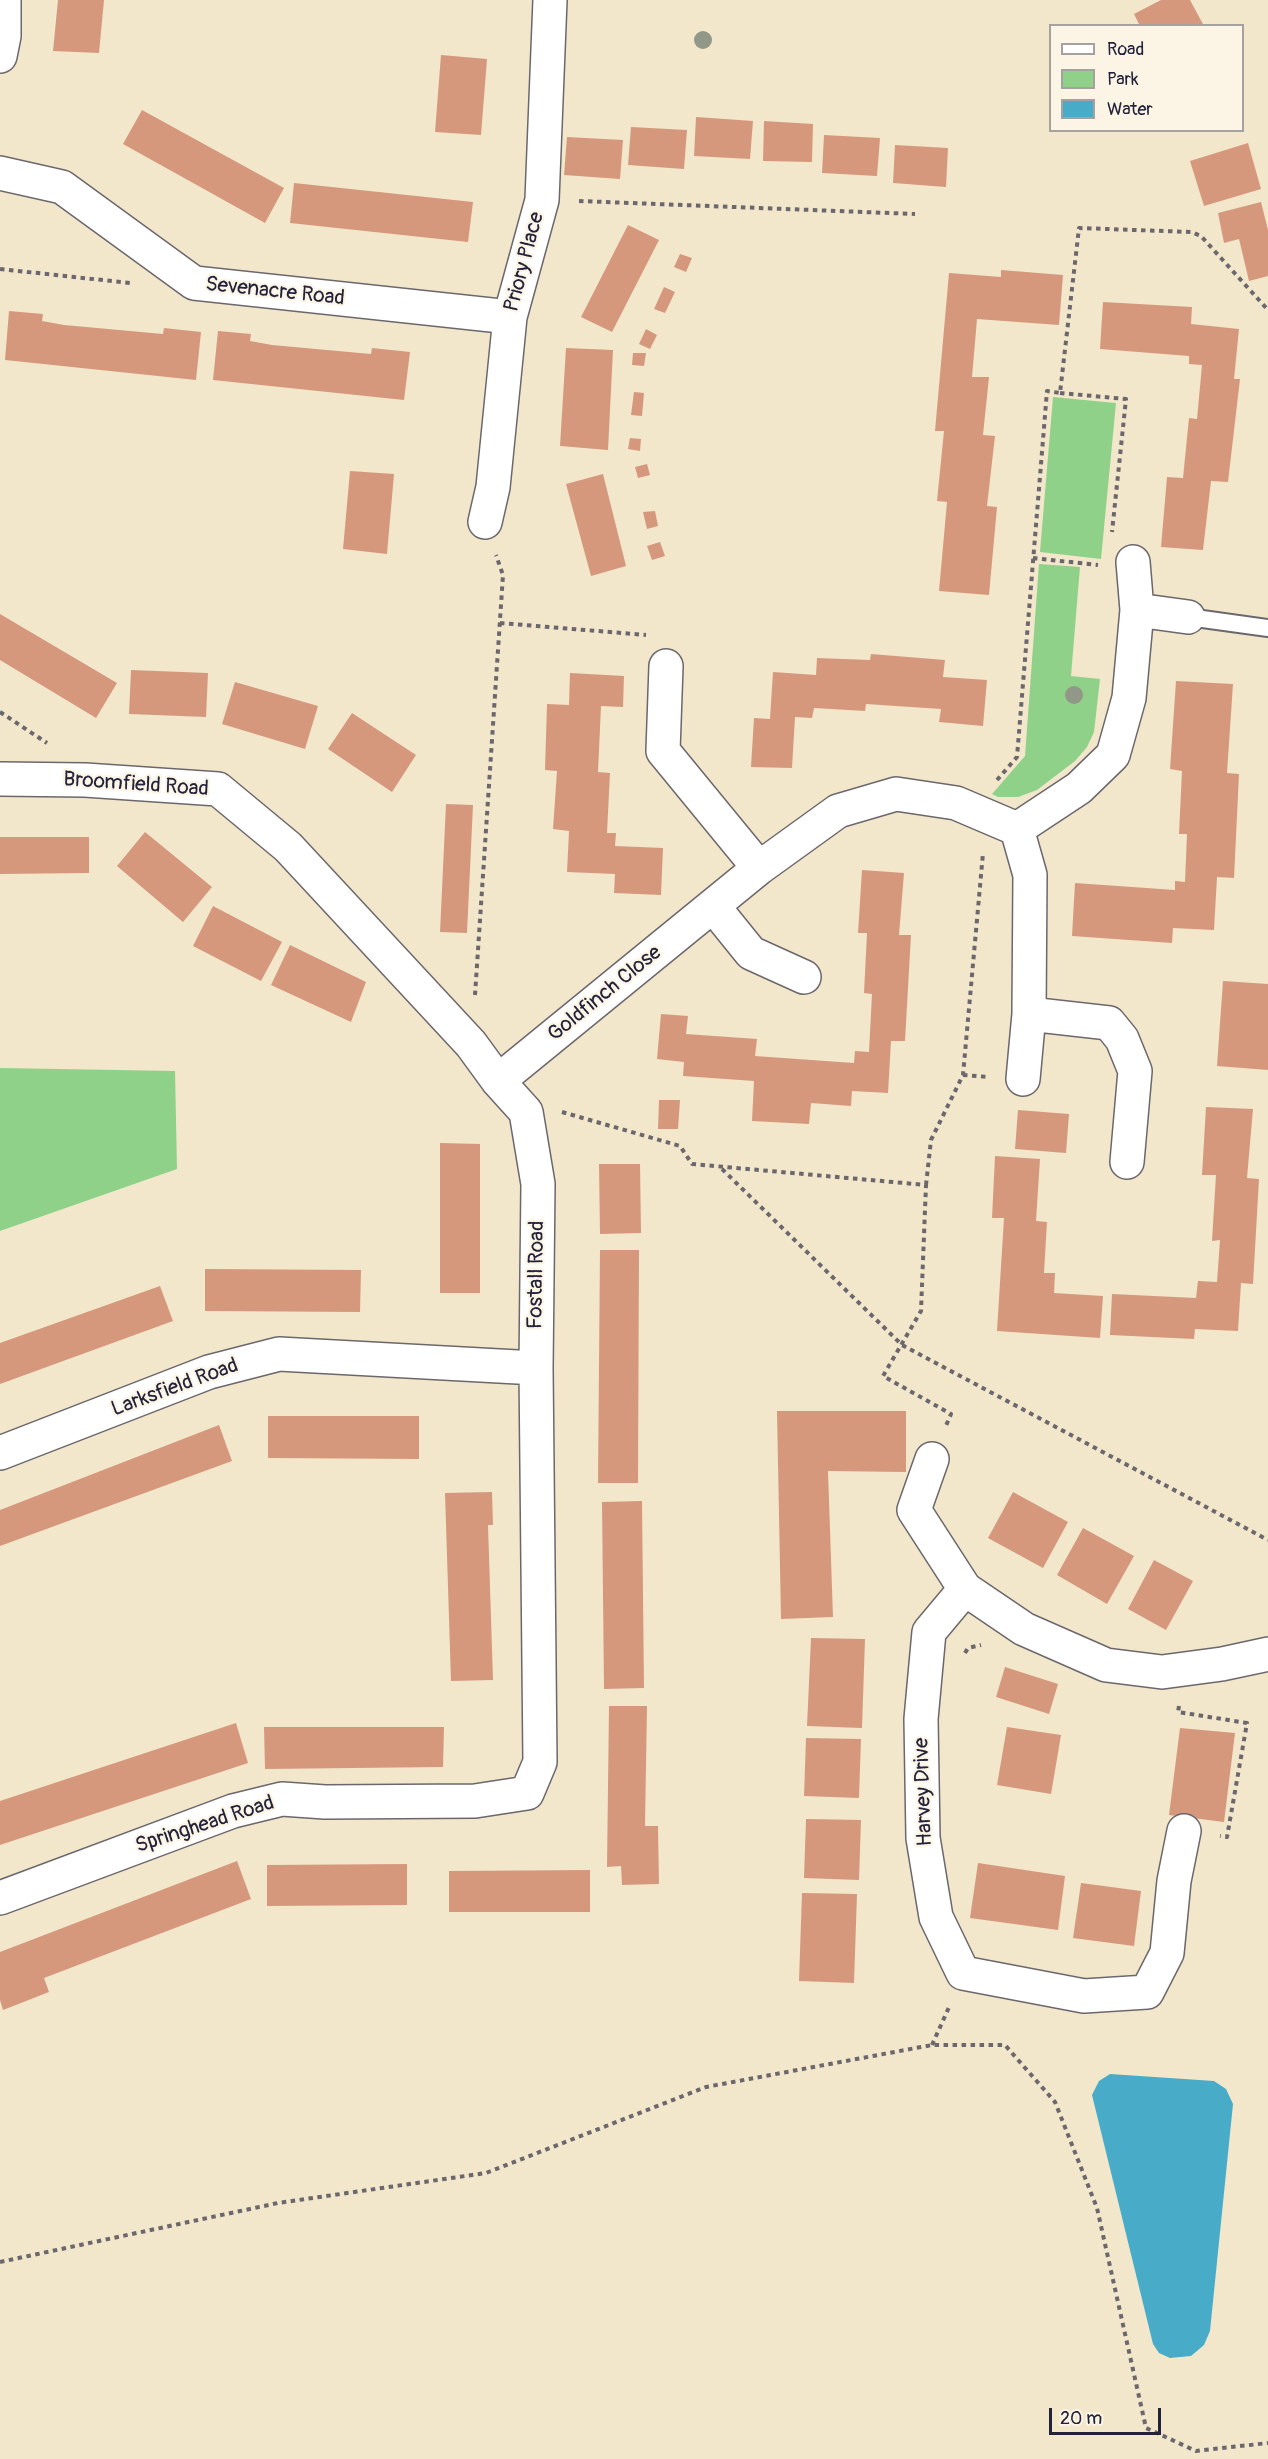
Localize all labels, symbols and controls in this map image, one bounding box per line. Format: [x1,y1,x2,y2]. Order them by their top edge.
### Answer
legend [1049,24,1244,132]
text: Road [1107,38,1144,61]
text: Park [1107,68,1139,91]
text: Water [1107,98,1153,121]
street label: Priory Place [500,209,550,315]
street label: Sevenacre Road [204,272,346,312]
street label: Broomfield Road [63,767,209,803]
street label: Goldfinch Close [543,941,667,1047]
street label: Fostall Road [523,1221,551,1329]
street label: Larksfield Road [108,1353,242,1423]
street label: Harvey Drive [910,1737,938,1847]
street label: Springhead Road [133,1791,277,1859]
scale bar [1052,2396,1164,2434]
text: 20 m [1060,2407,1102,2430]

